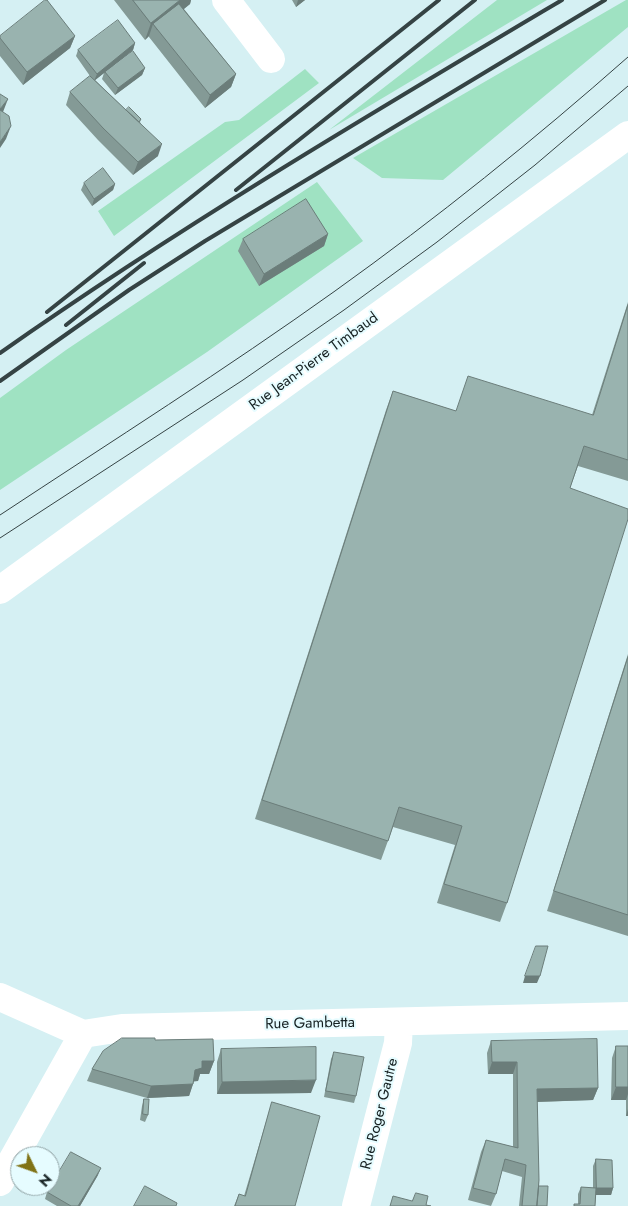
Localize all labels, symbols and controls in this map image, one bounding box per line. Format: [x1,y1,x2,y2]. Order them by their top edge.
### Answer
street label: Rue Jean-Pierre Timbaud [246,309,382,415]
street label: Rue Gambetta [265,1014,355,1034]
street label: Rue Roger Gautre [357,1057,403,1171]
north arrow [10,1146,60,1196]
text: N [34,1170,57,1191]

